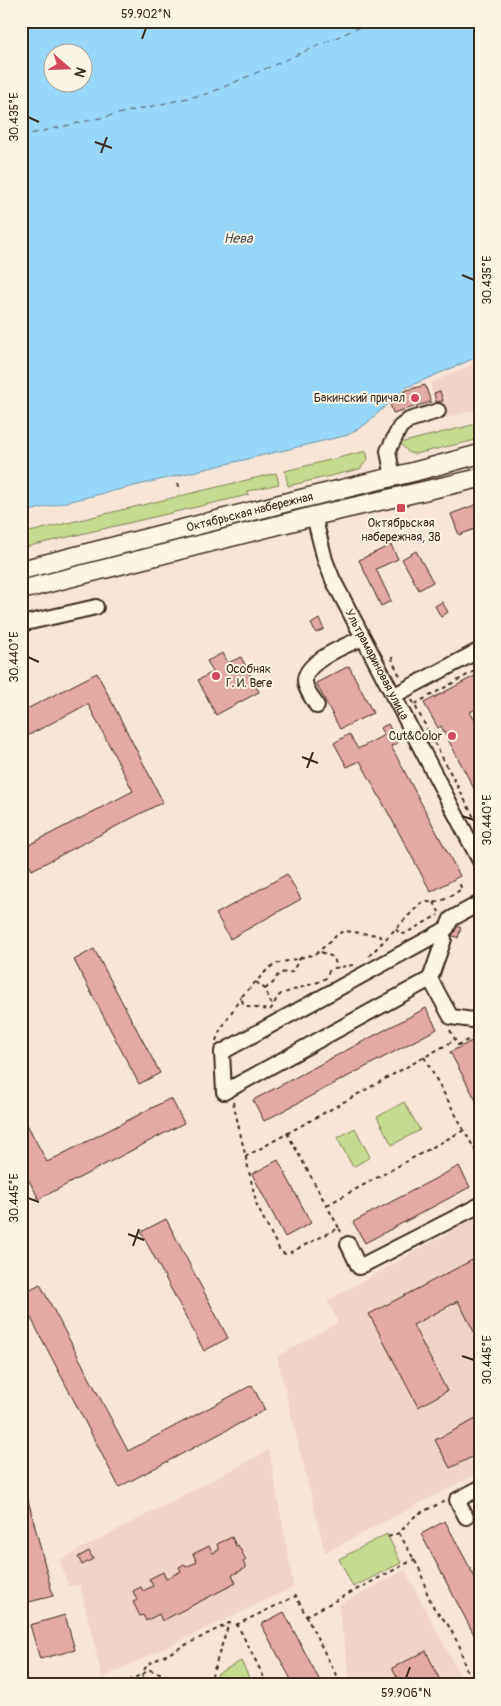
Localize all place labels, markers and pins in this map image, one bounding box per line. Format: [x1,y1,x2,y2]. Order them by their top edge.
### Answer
place label: Бакинский причал [314,391,405,406]
marker: Бакинский причал [409,392,421,404]
marker: Октябрьская набережная, 38 [395,502,407,514]
place label: Октябрьская набережная, 38 [362,516,440,545]
place label: Особняк Г. И. Веге [226,662,272,691]
marker: Особняк Г. И. Веге [210,670,222,682]
place label: Cut&Color [389,729,443,744]
marker: Cut&Color [446,730,458,742]

